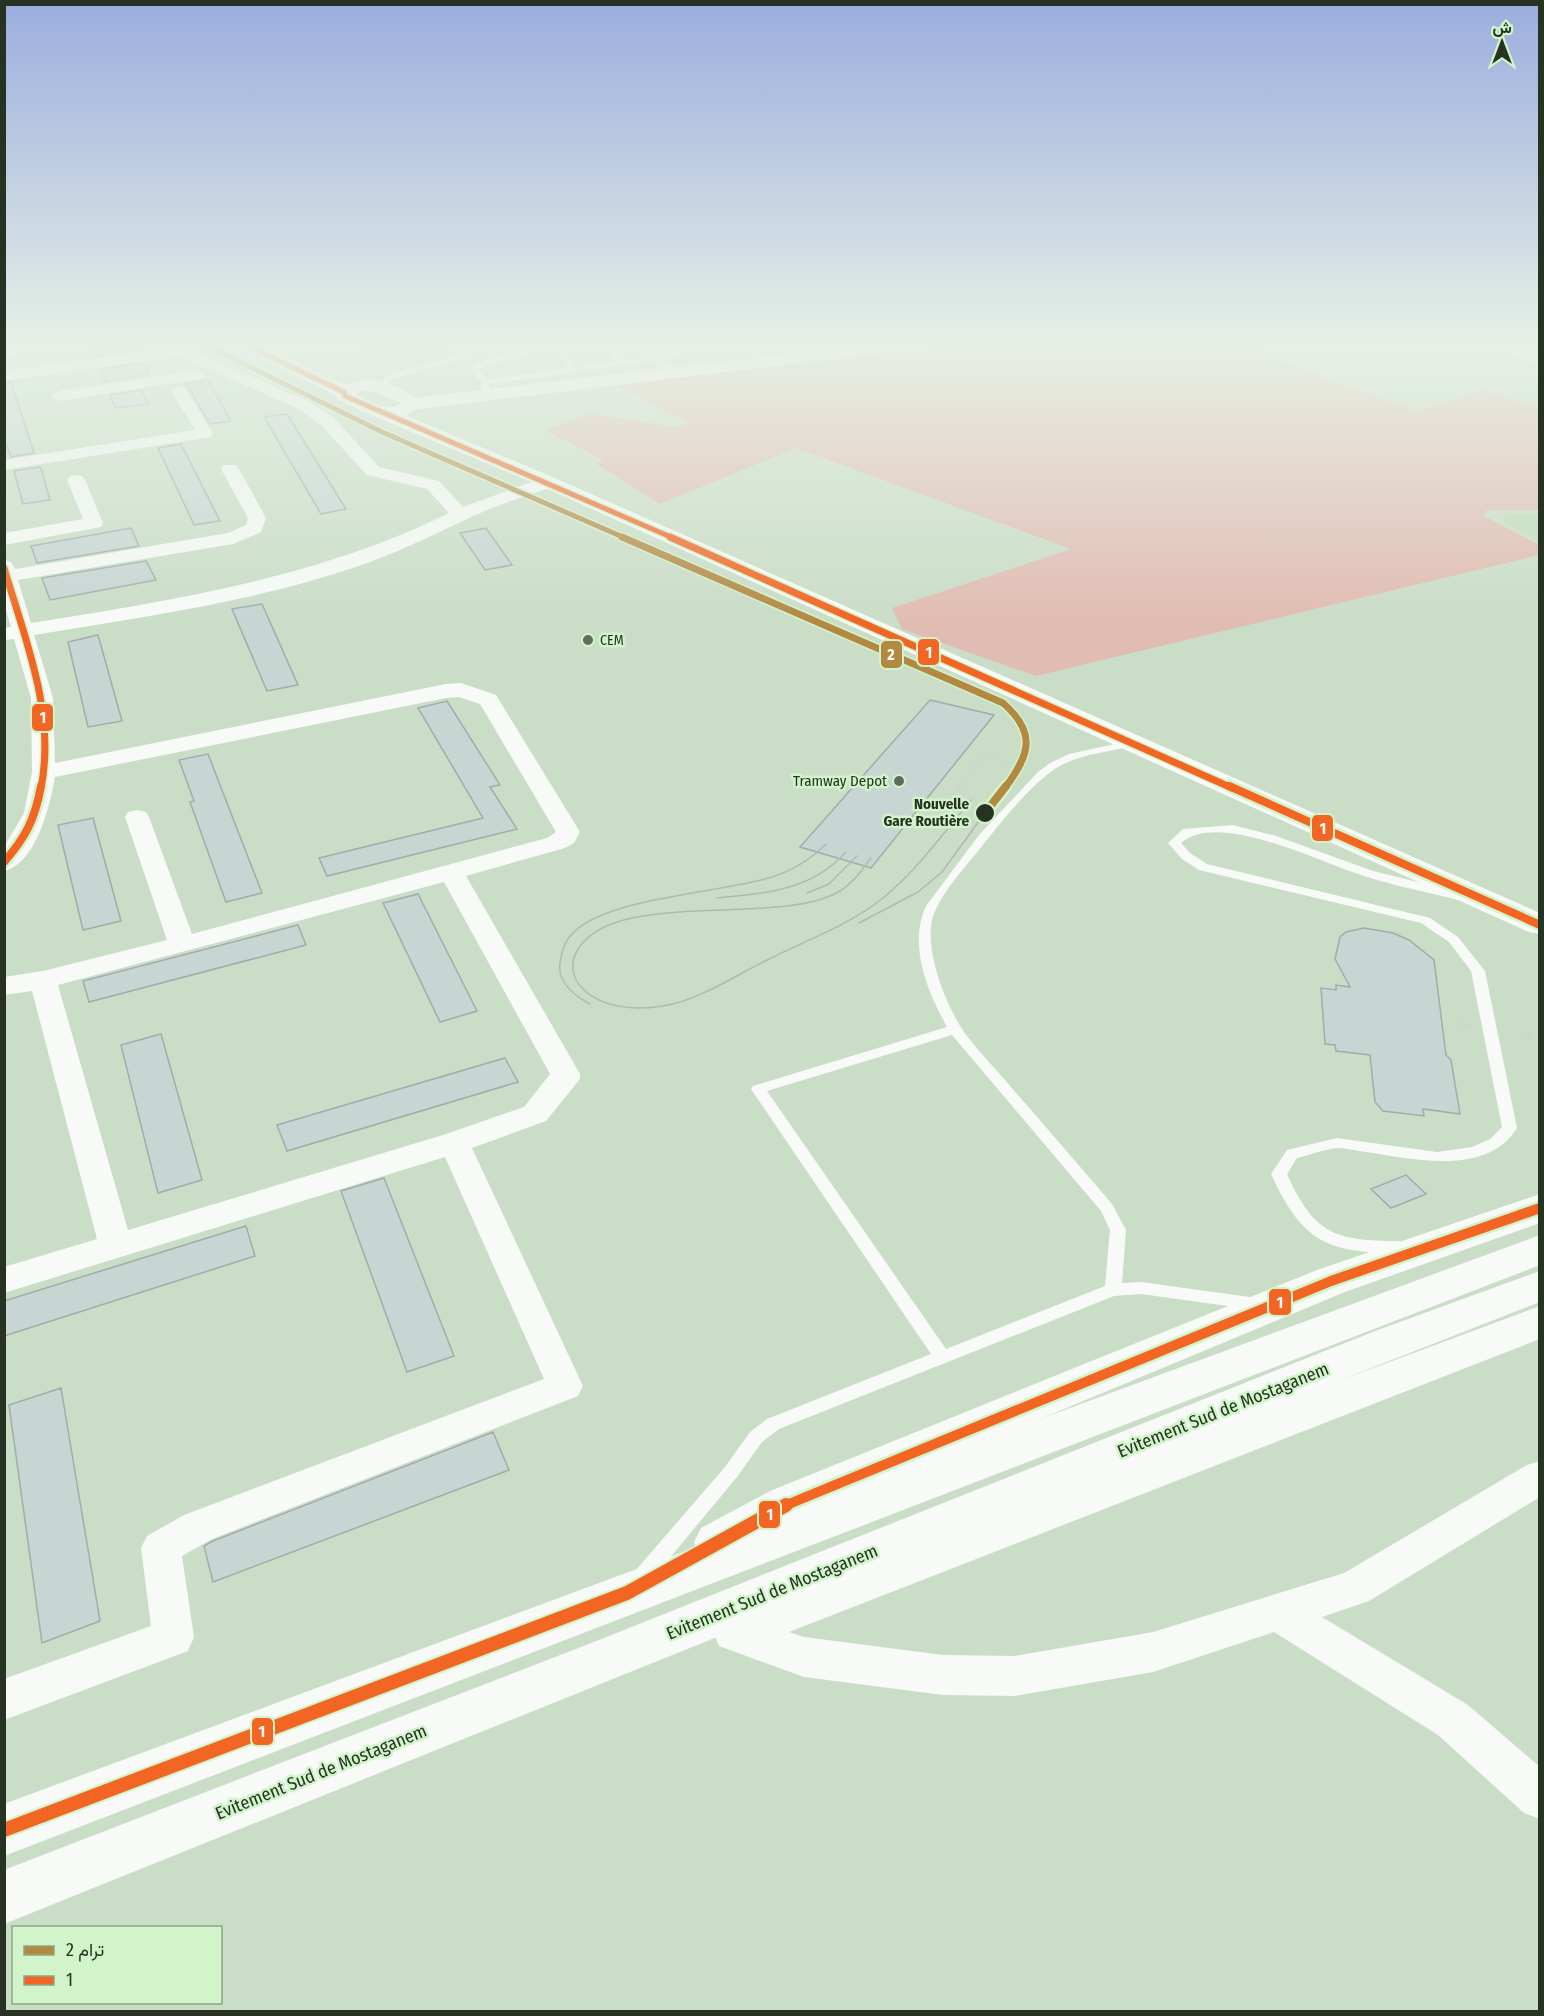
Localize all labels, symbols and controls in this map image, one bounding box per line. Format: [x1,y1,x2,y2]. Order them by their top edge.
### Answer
north arrow [1472,12,1532,72]
text: ش [1492,18,1512,37]
place label: CEM [600,632,624,649]
marker: CEM [581,633,595,647]
line badge: 1 [917,638,940,666]
line badge: 2 [880,640,903,669]
text: 1 [926,643,932,662]
text: 2 [886,645,895,664]
line badge: 1 [31,703,54,732]
text: 1 [40,708,46,727]
place label: Tramway Depot [793,772,887,790]
marker: Tramway Depot [892,774,906,788]
place label: Nouvelle Gare Routière [883,795,969,830]
marker: Nouvelle Gare Routière [974,802,996,824]
line badge: 1 [1311,814,1334,842]
text: 1 [1320,819,1326,838]
line badge: 1 [1268,1288,1292,1316]
text: 1 [1277,1293,1283,1312]
street label: Evitement Sud de Mostaganem [1114,1357,1332,1463]
line badge: 1 [758,1500,781,1529]
text: 1 [767,1505,773,1524]
street label: Evitement Sud de Mostaganem [663,1539,881,1645]
line badge: 1 [251,1717,274,1746]
street label: Evitement Sud de Mostaganem [212,1719,430,1825]
text: 1 [259,1722,265,1741]
legend [12,1926,222,2004]
text: ترام 2 [66,1939,104,1962]
text: 1 [66,1969,73,1991]

